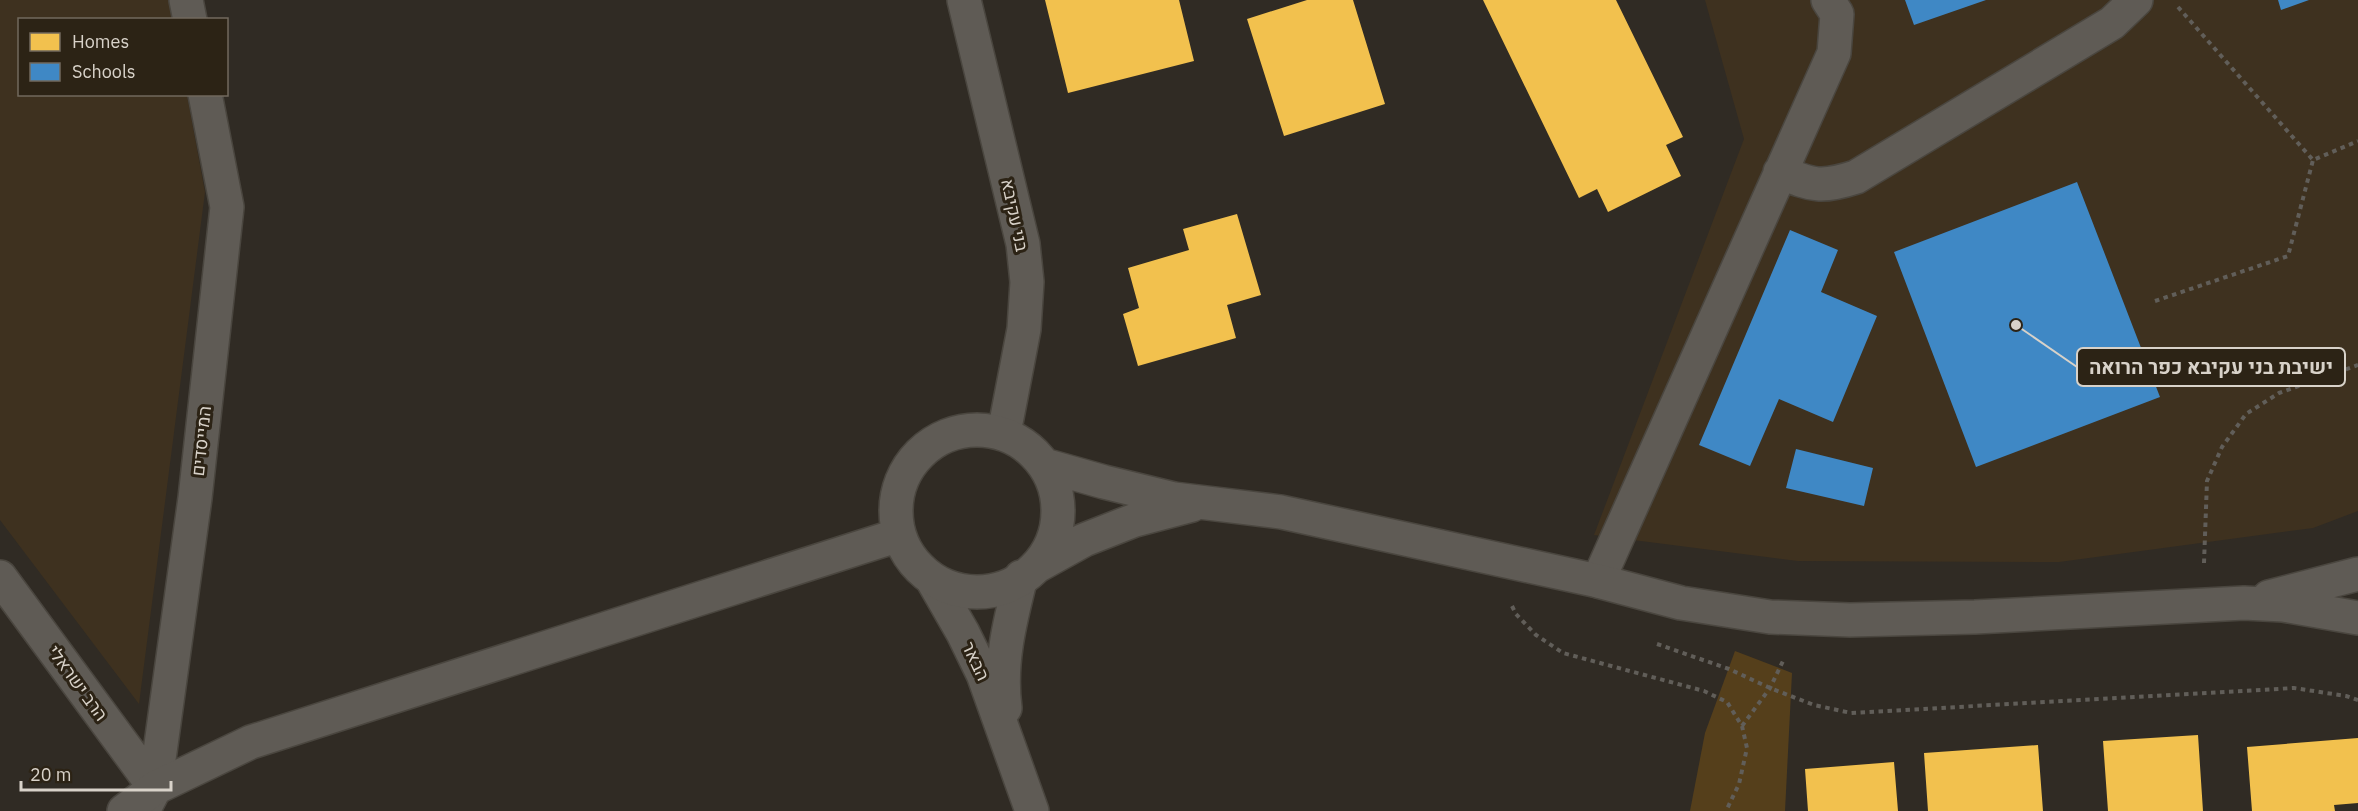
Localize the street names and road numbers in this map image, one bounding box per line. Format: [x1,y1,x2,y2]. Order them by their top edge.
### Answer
street label: בני עקיבא [996,177,1034,254]
street label: המייסדים [186,405,216,477]
street label: הבאר [957,638,995,684]
street label: הרב ישראלי [43,641,113,725]

